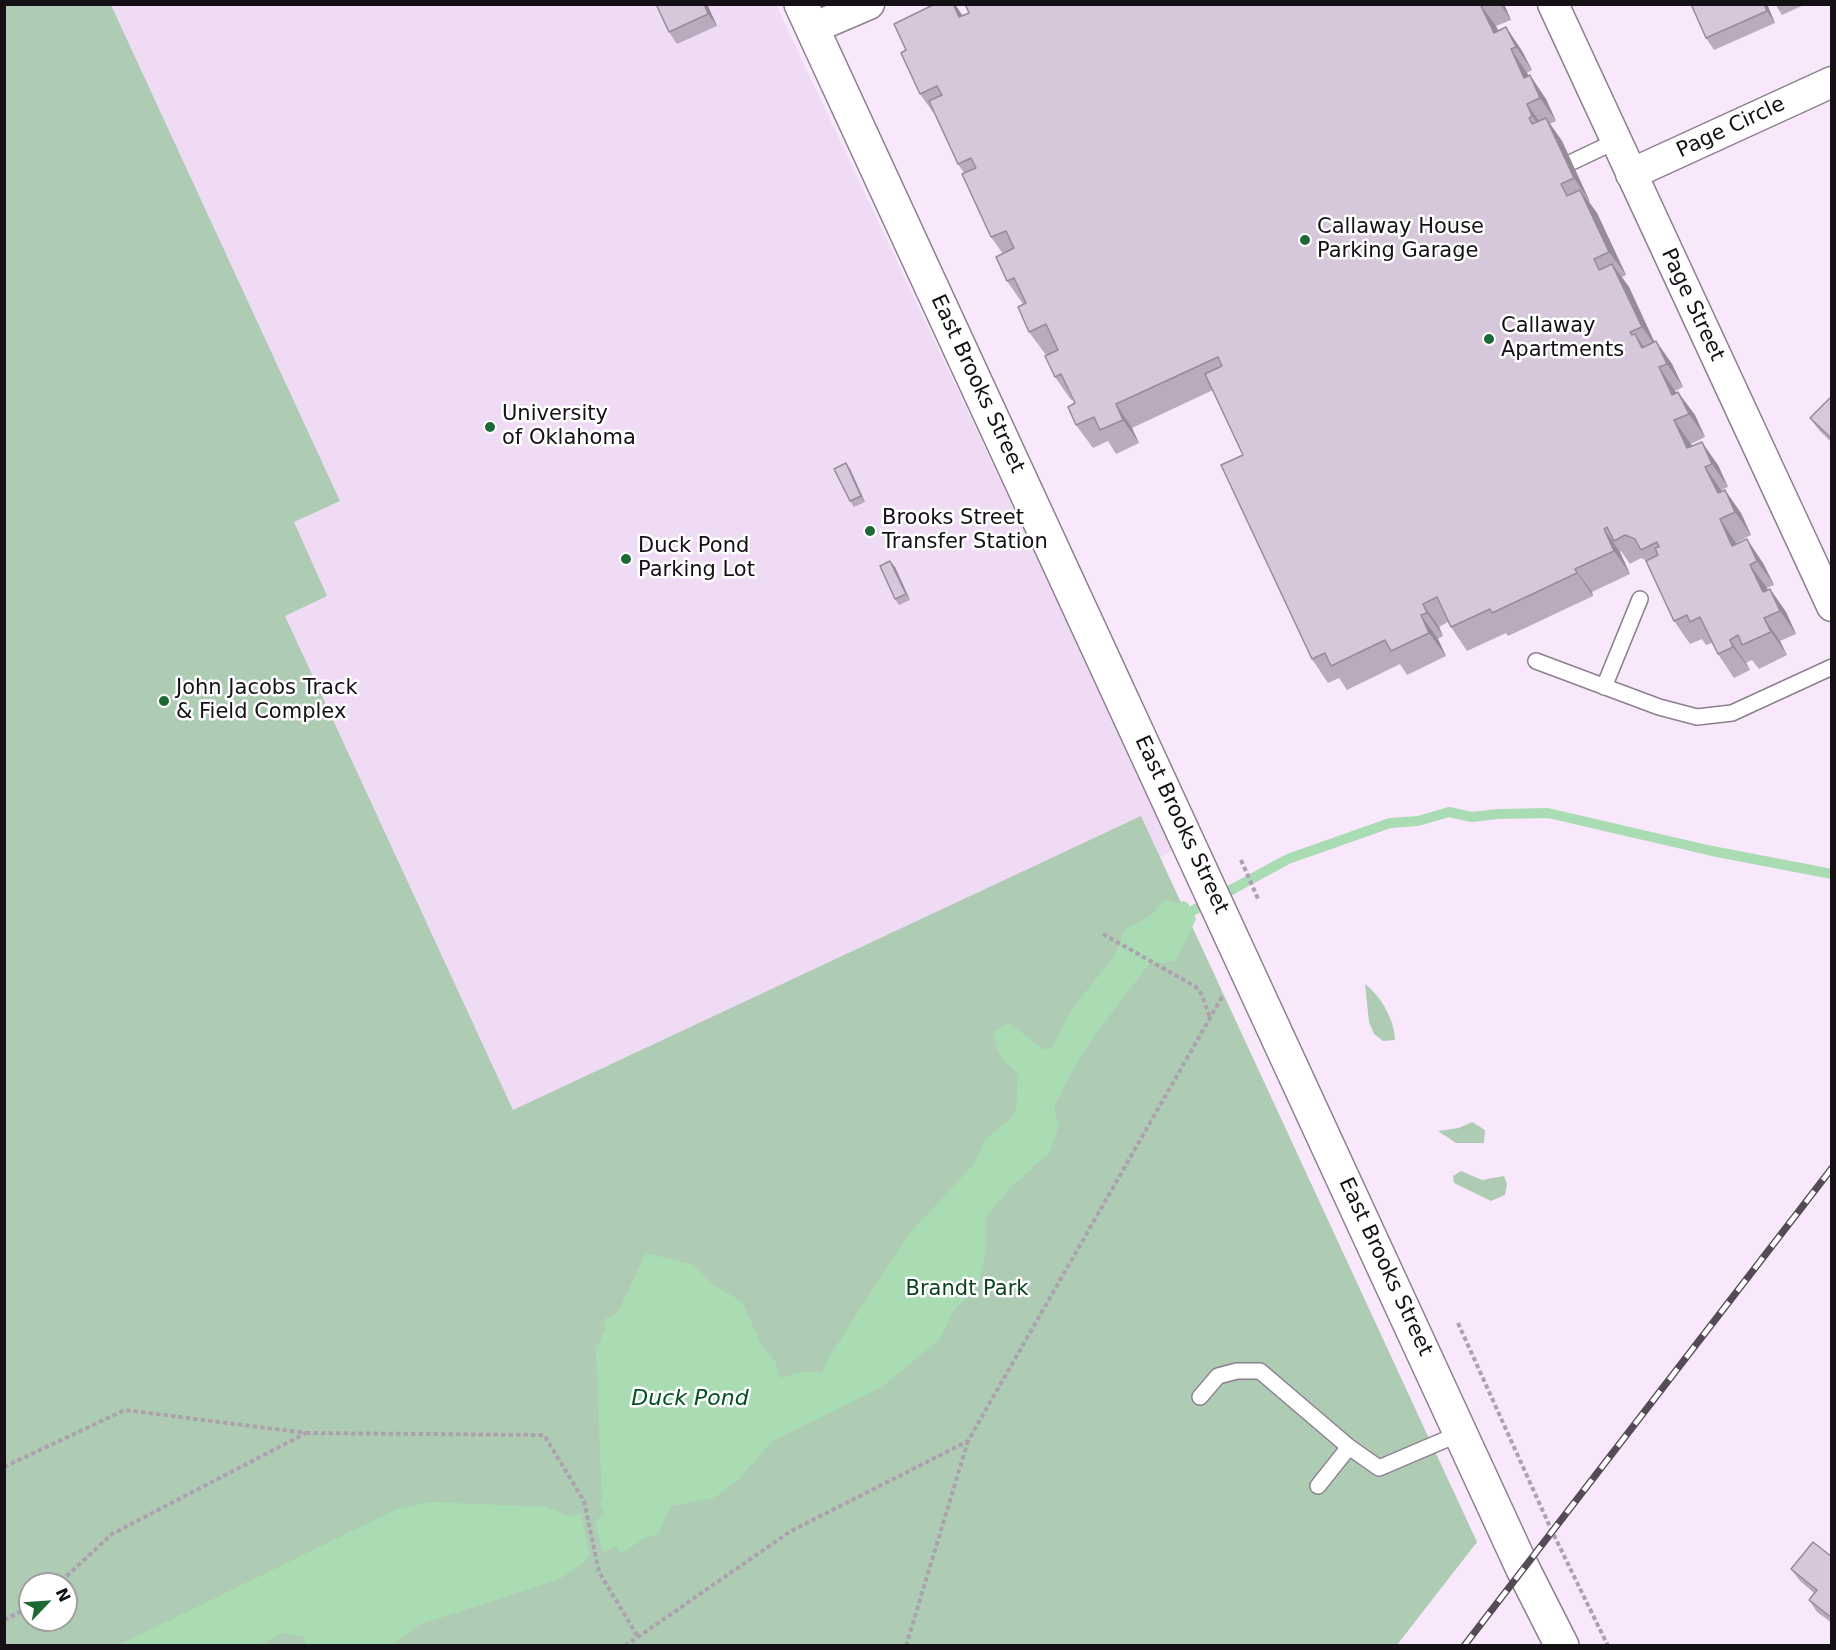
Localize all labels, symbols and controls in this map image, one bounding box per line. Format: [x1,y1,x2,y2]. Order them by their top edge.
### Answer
street label: Page Circle [1673,92,1789,164]
place label: Callaway House Parking Garage [1317,215,1484,265]
marker: Callaway House Parking Garage [1298,233,1312,247]
street label: Page Street [1655,245,1729,365]
street label: East Brooks Street [925,291,1029,477]
place label: Callaway Apartments [1501,314,1624,364]
marker: Callaway Apartments [1482,332,1496,346]
place label: University of Oklahoma [502,402,636,452]
marker: University of Oklahoma [483,420,497,434]
place label: Brooks Street Transfer Station [882,506,1048,556]
marker: Brooks Street Transfer Station [863,524,877,538]
place label: Duck Pond Parking Lot [638,534,755,584]
marker: Duck Pond Parking Lot [619,552,633,566]
place label: John Jacobs Track & Field Complex [176,676,358,726]
marker: John Jacobs Track & Field Complex [157,694,171,708]
street label: East Brooks Street [1129,732,1233,918]
street label: East Brooks Street [1333,1174,1437,1360]
park label: Brandt Park [906,1277,1028,1303]
water label: Duck Pond [631,1386,749,1412]
north arrow [18,1572,78,1632]
text: N [52,1585,74,1605]

